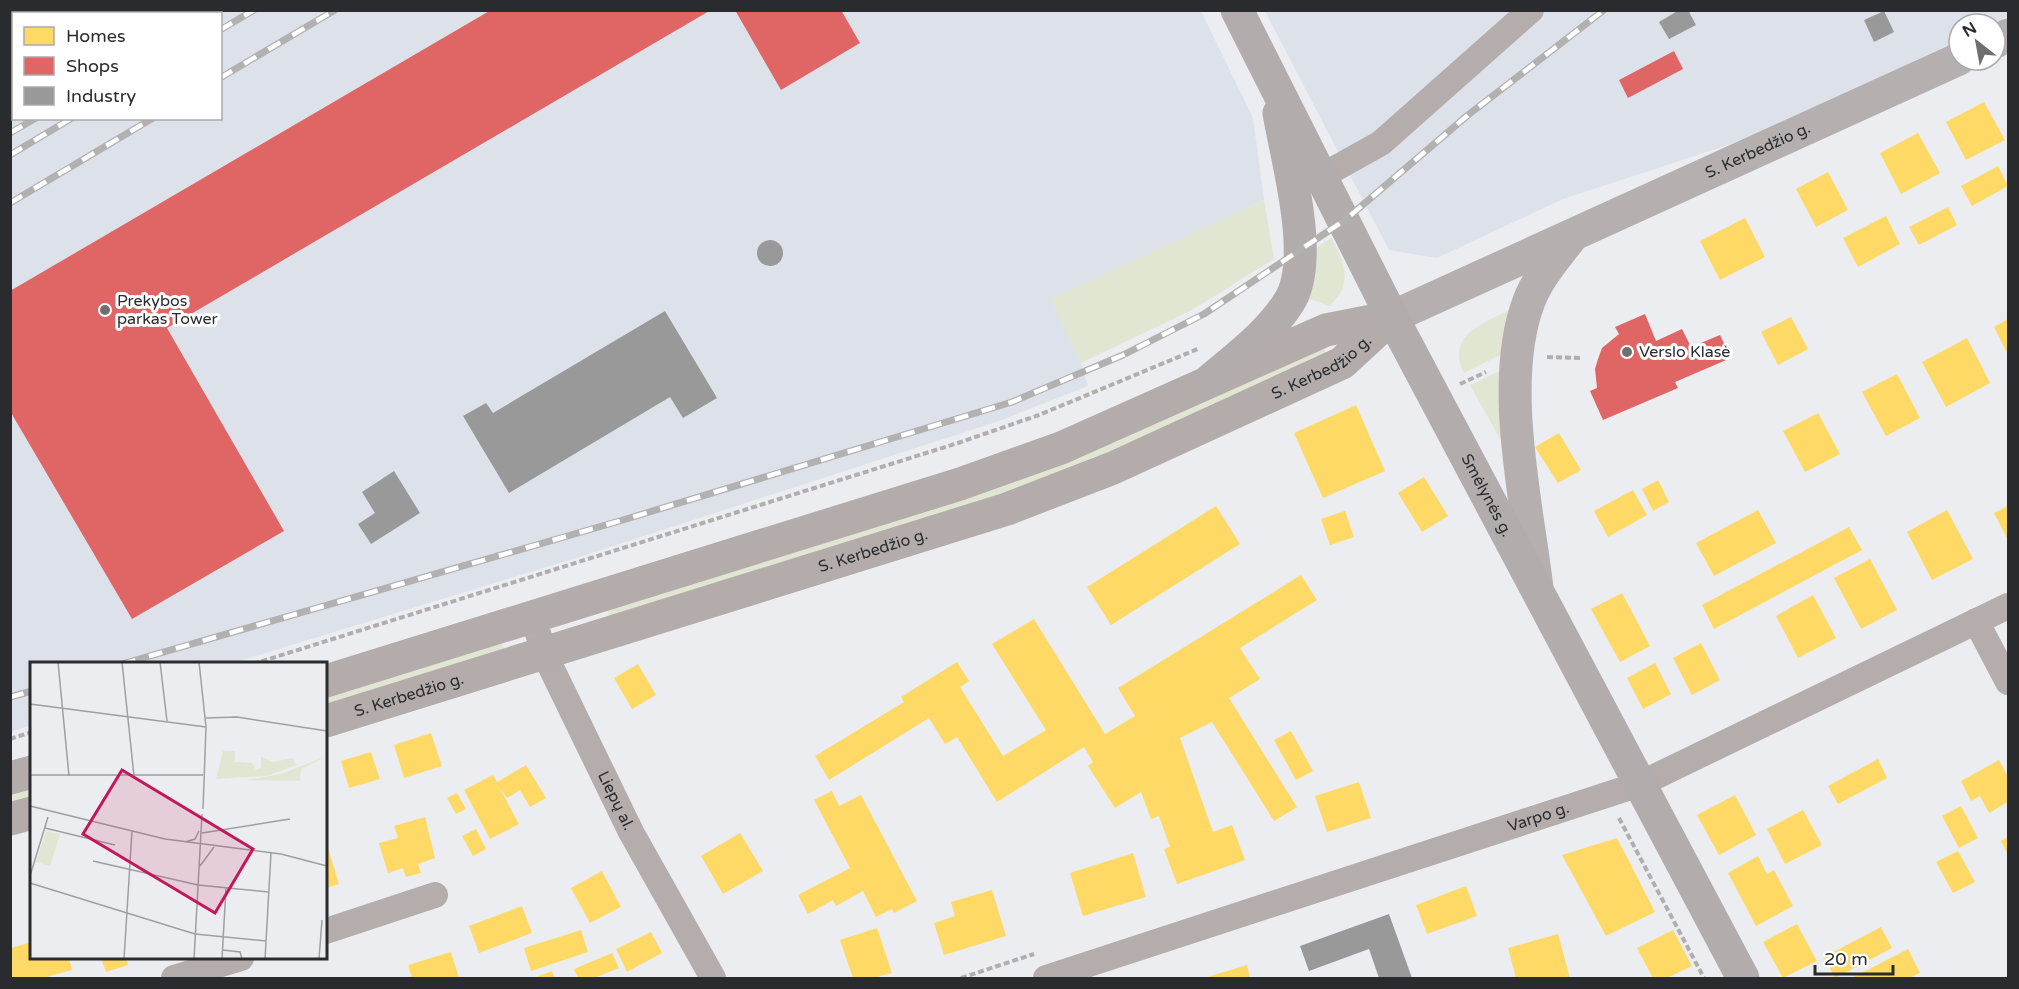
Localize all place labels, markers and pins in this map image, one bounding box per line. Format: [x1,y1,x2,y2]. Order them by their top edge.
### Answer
place label: Prekybos parkas Tower [117,291,219,329]
marker: Prekybos parkas Tower [98,303,112,317]
place label: Verslo Klasė [1639,342,1730,362]
marker: Verslo Klasė [1620,345,1634,359]

